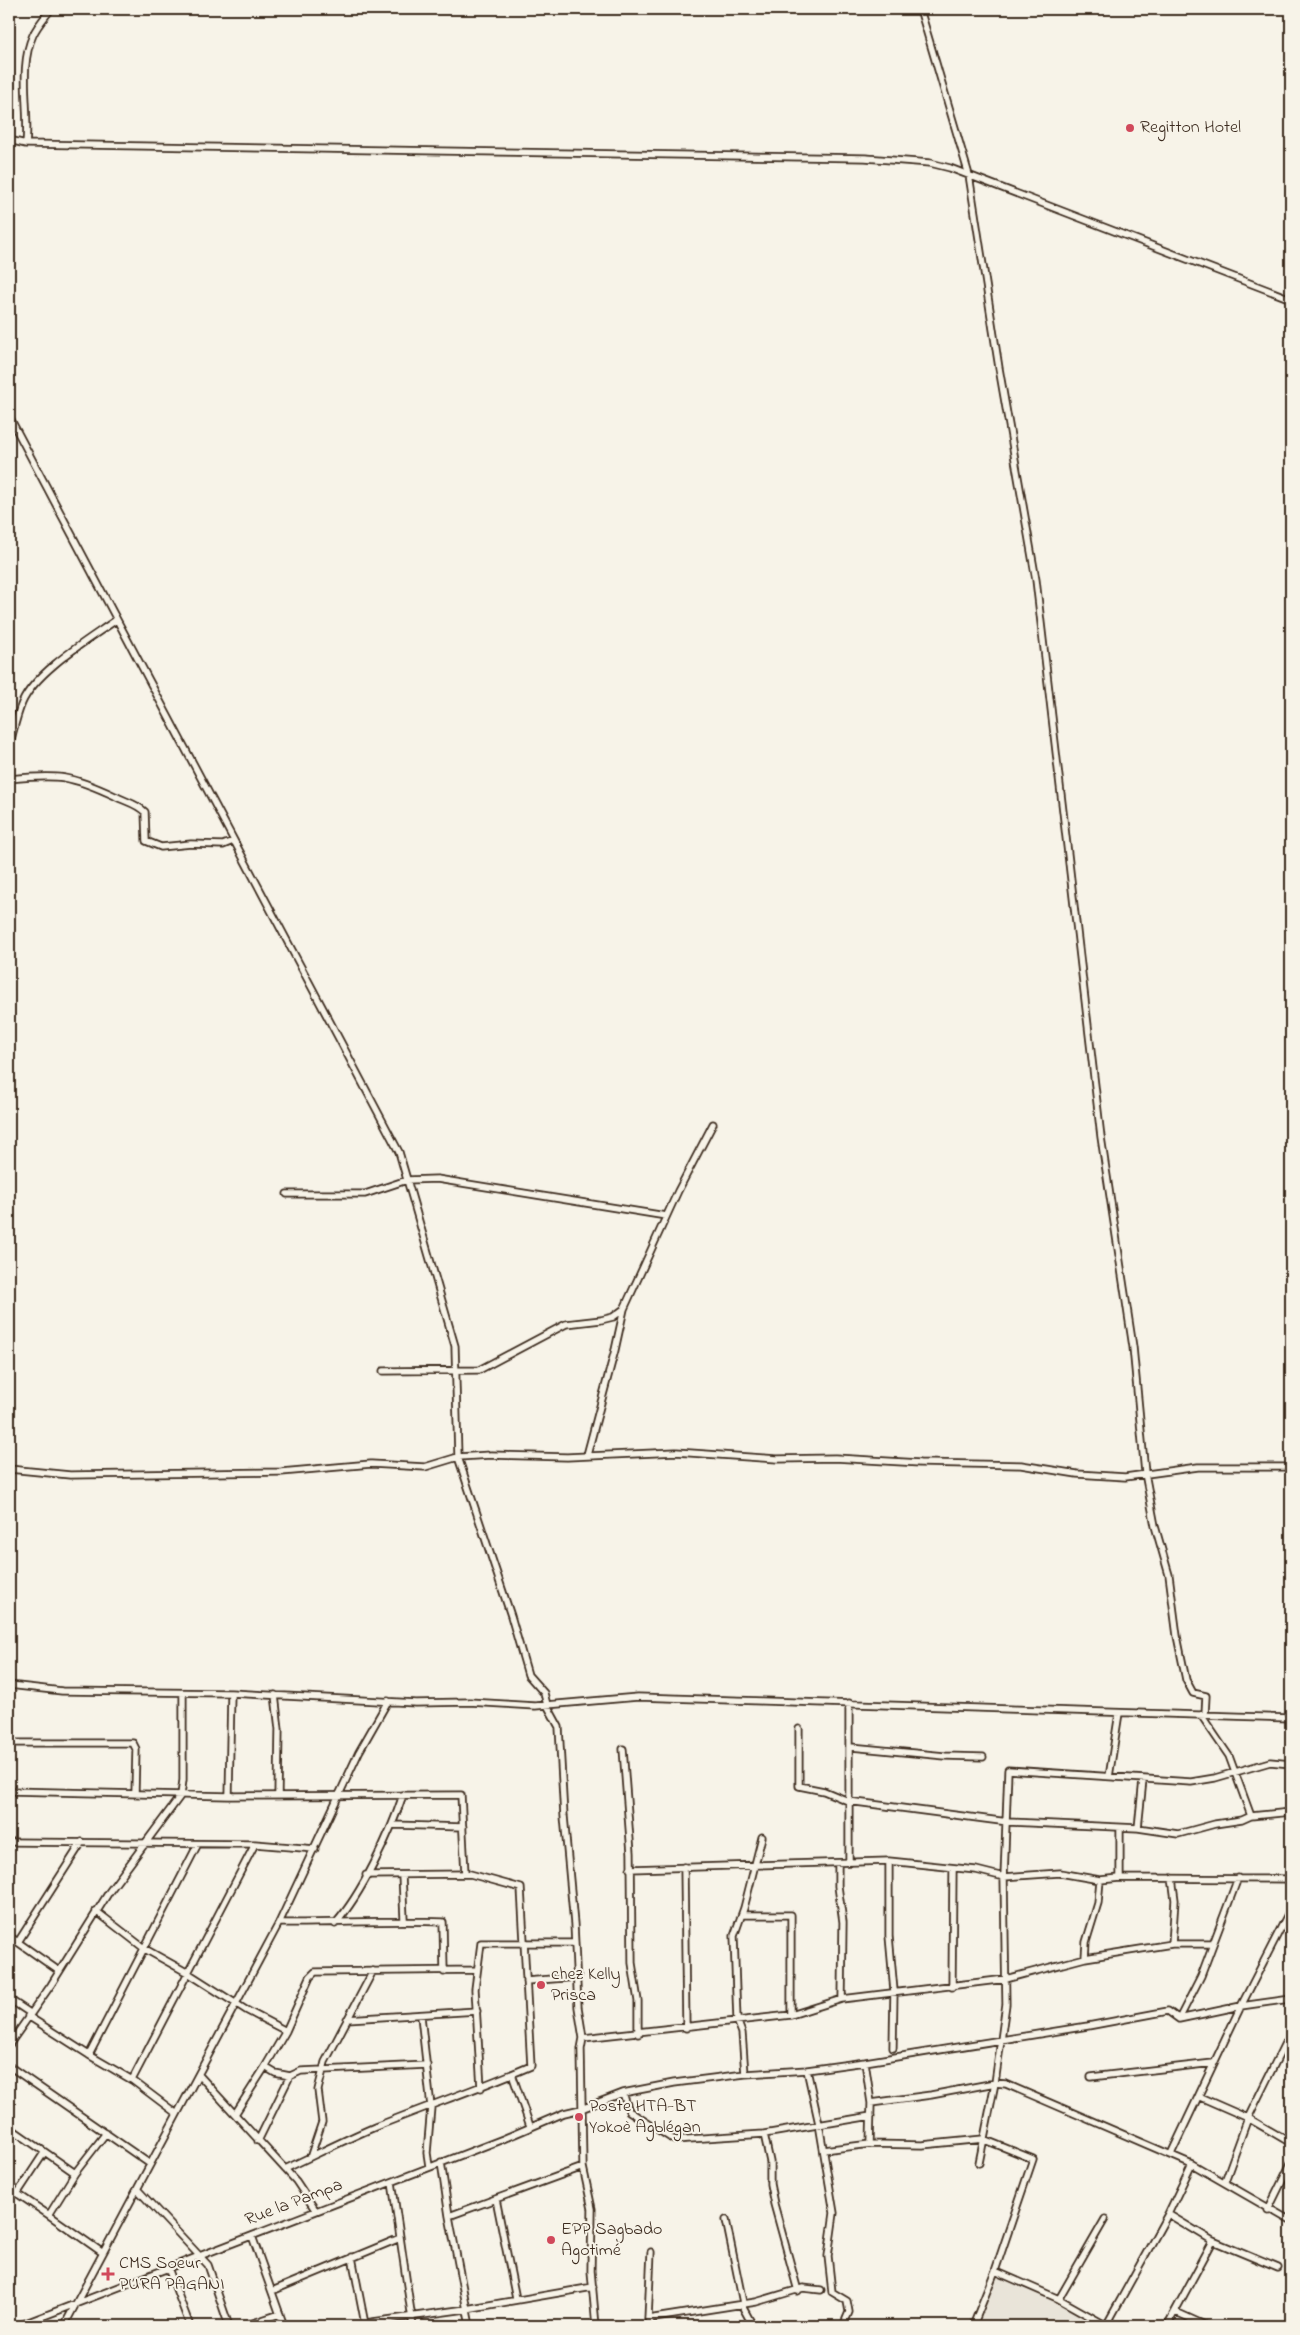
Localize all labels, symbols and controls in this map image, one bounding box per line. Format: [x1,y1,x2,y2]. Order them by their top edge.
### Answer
place label: Regitton Hotel [1140,115,1241,142]
marker: Regitton Hotel [1124,122,1136,134]
place label: chez Kelly Prisca [551,1962,621,2009]
marker: chez Kelly Prisca [535,1979,547,1991]
place label: Poste HTA-BT Yokoè Agblégan [589,2094,701,2142]
marker: Poste HTA-BT Yokoè Agblégan [573,2111,585,2123]
street label: Rue la Pampa [241,2172,347,2234]
place label: EPP Sagbado Agotimé [561,2217,662,2265]
marker: EPP Sagbado Agotimé [545,2234,557,2246]
place label: CMS Soeur PURA PAGANI [119,2251,224,2298]
marker: CMS Soeur PURA PAGANI [101,2267,115,2281]

